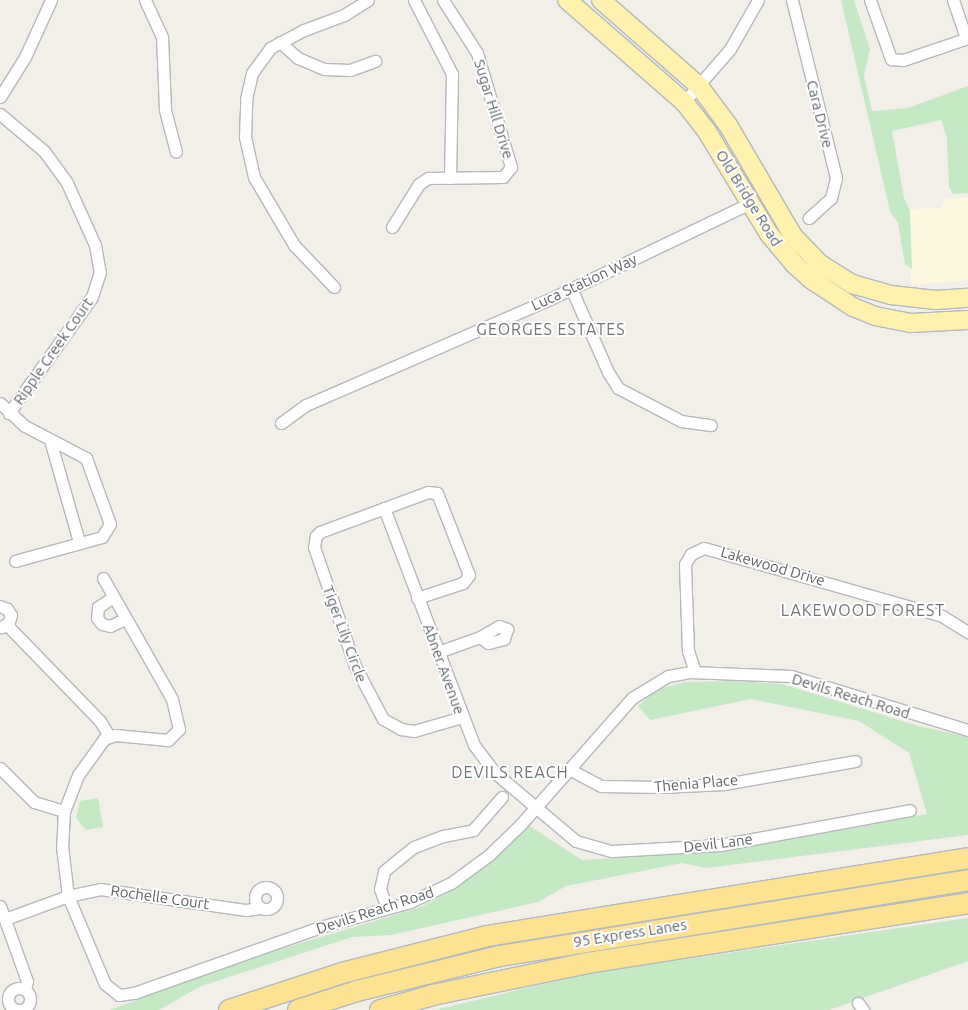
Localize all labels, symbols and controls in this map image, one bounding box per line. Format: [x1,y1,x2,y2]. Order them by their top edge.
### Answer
street label: Sugar Hill Drive [470,57,518,161]
street label: Cara Drive [803,78,837,150]
street label: Old Bridge Road [712,146,786,250]
street label: Luca Station Way [528,250,640,314]
street label: Ripple Creek Court [9,294,97,408]
district label: GEORGES ESTATES [474,319,628,339]
street label: Lakewood Drive [719,542,827,590]
street label: Tiger Lily Circle [319,583,371,685]
district label: LAKEWOOD FOREST [779,600,947,620]
street label: Abner Avenue [419,621,469,717]
street label: Devils Reach Road [790,669,912,723]
district label: DEVILS REACH [450,762,570,782]
street label: Thenia Place [653,770,739,796]
street label: Devil Lane [682,830,754,856]
street label: Rochelle Court [109,881,211,913]
street label: Devils Reach Road [314,883,436,937]
street label: 95 Express Lanes [572,915,688,951]

